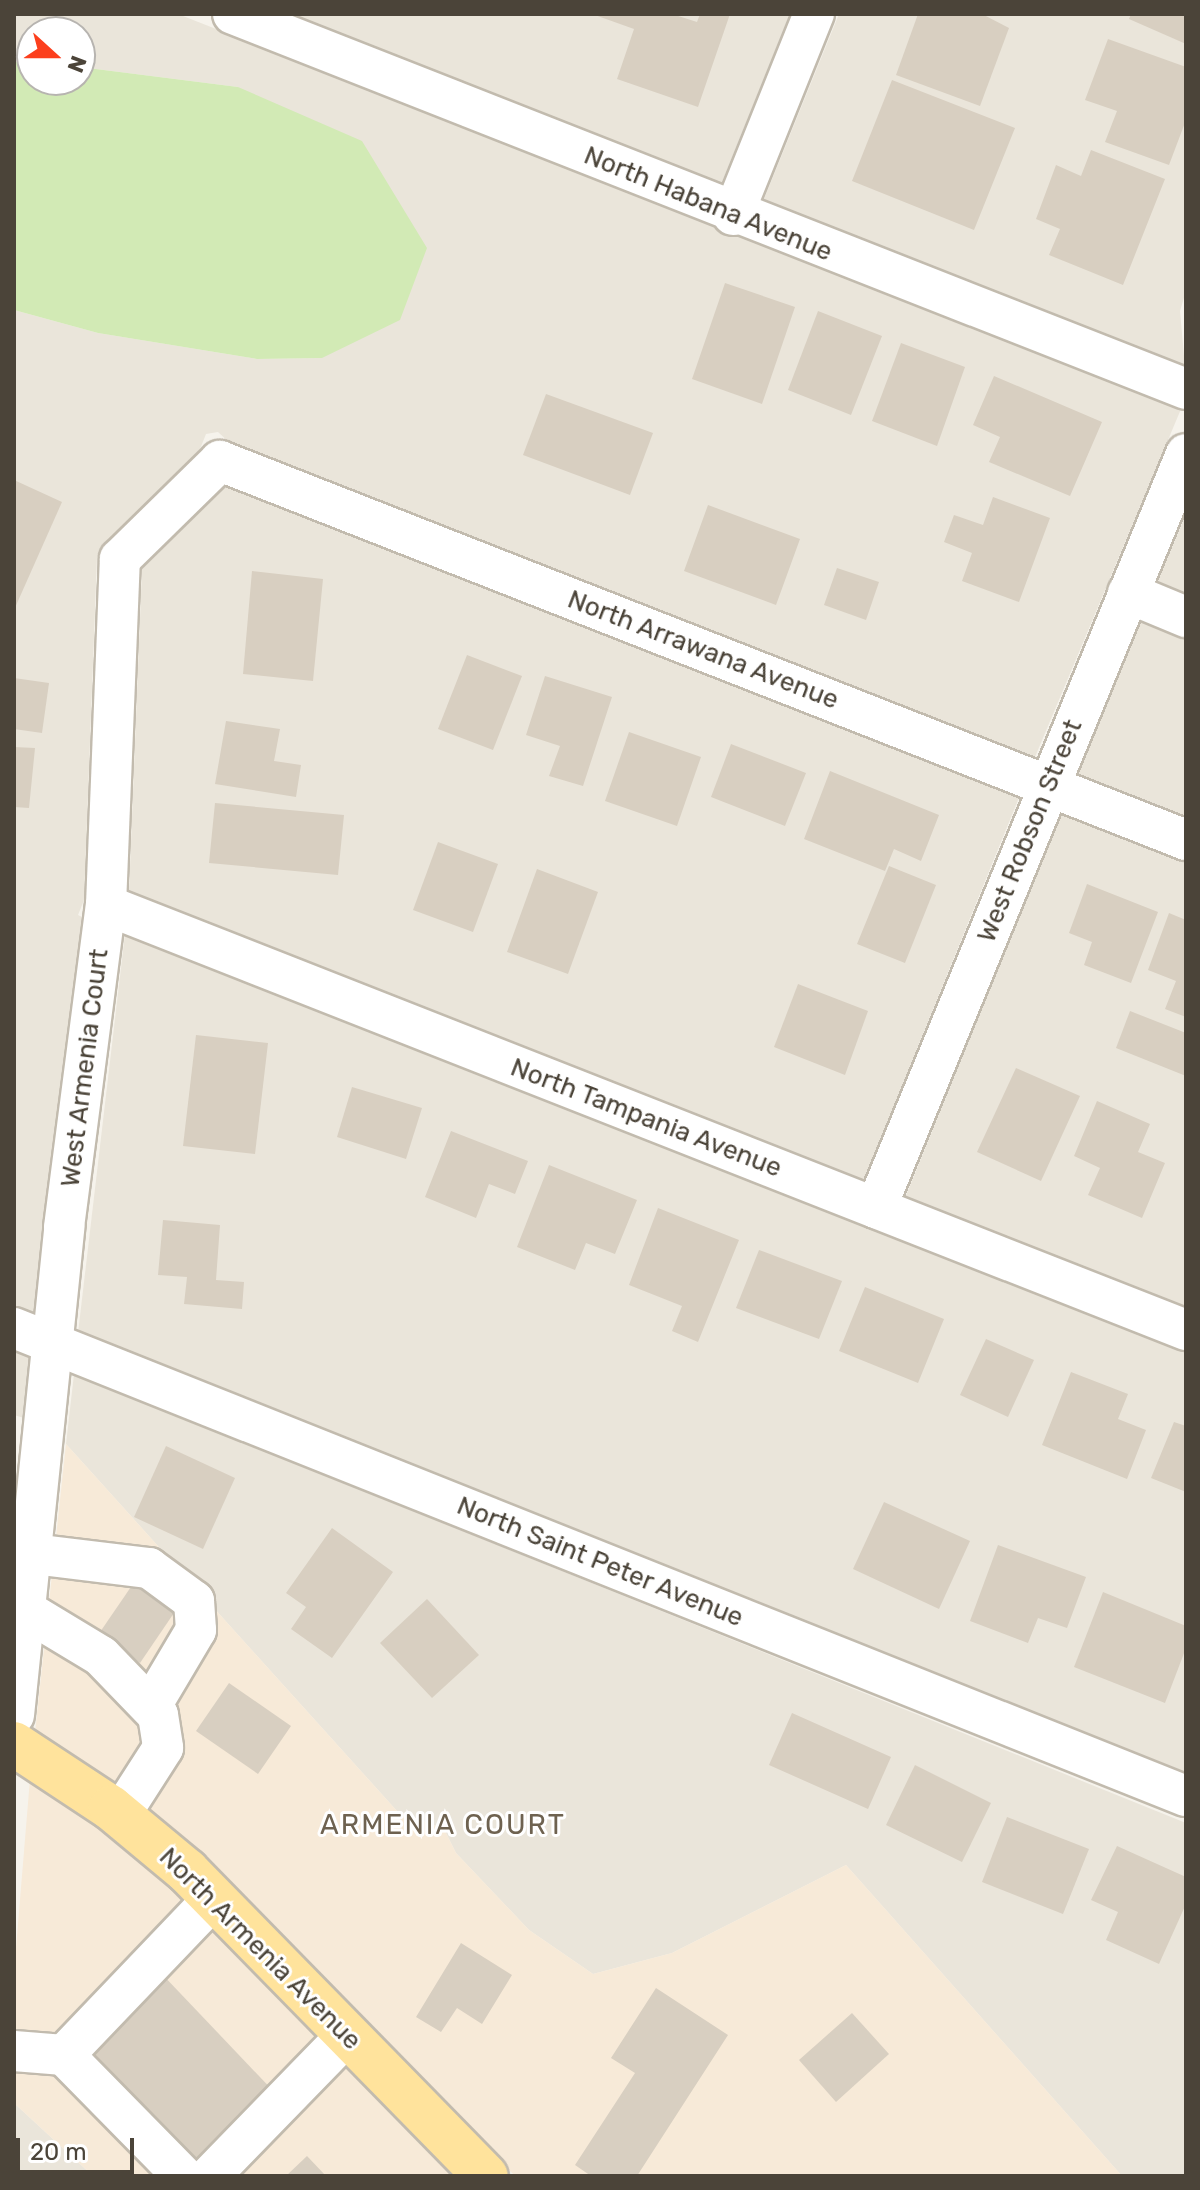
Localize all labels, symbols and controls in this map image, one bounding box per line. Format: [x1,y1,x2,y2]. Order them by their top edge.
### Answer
north arrow [16,16,96,96]
text: N [62,52,92,76]
street label: North Habana Avenue [579,140,837,268]
street label: North Arrawana Avenue [563,584,843,716]
street label: West Robson Street [971,715,1089,947]
street label: West Armenia Court [55,947,115,1189]
street label: North Tampania Avenue [505,1052,787,1184]
street label: North Saint Peter Avenue [452,1490,748,1634]
district label: ARMENIA COURT [320,1808,566,1842]
street label: North Armenia Avenue [152,1841,368,2057]
scale bar [20,2122,138,2172]
text: 20 m [30,2138,87,2166]

